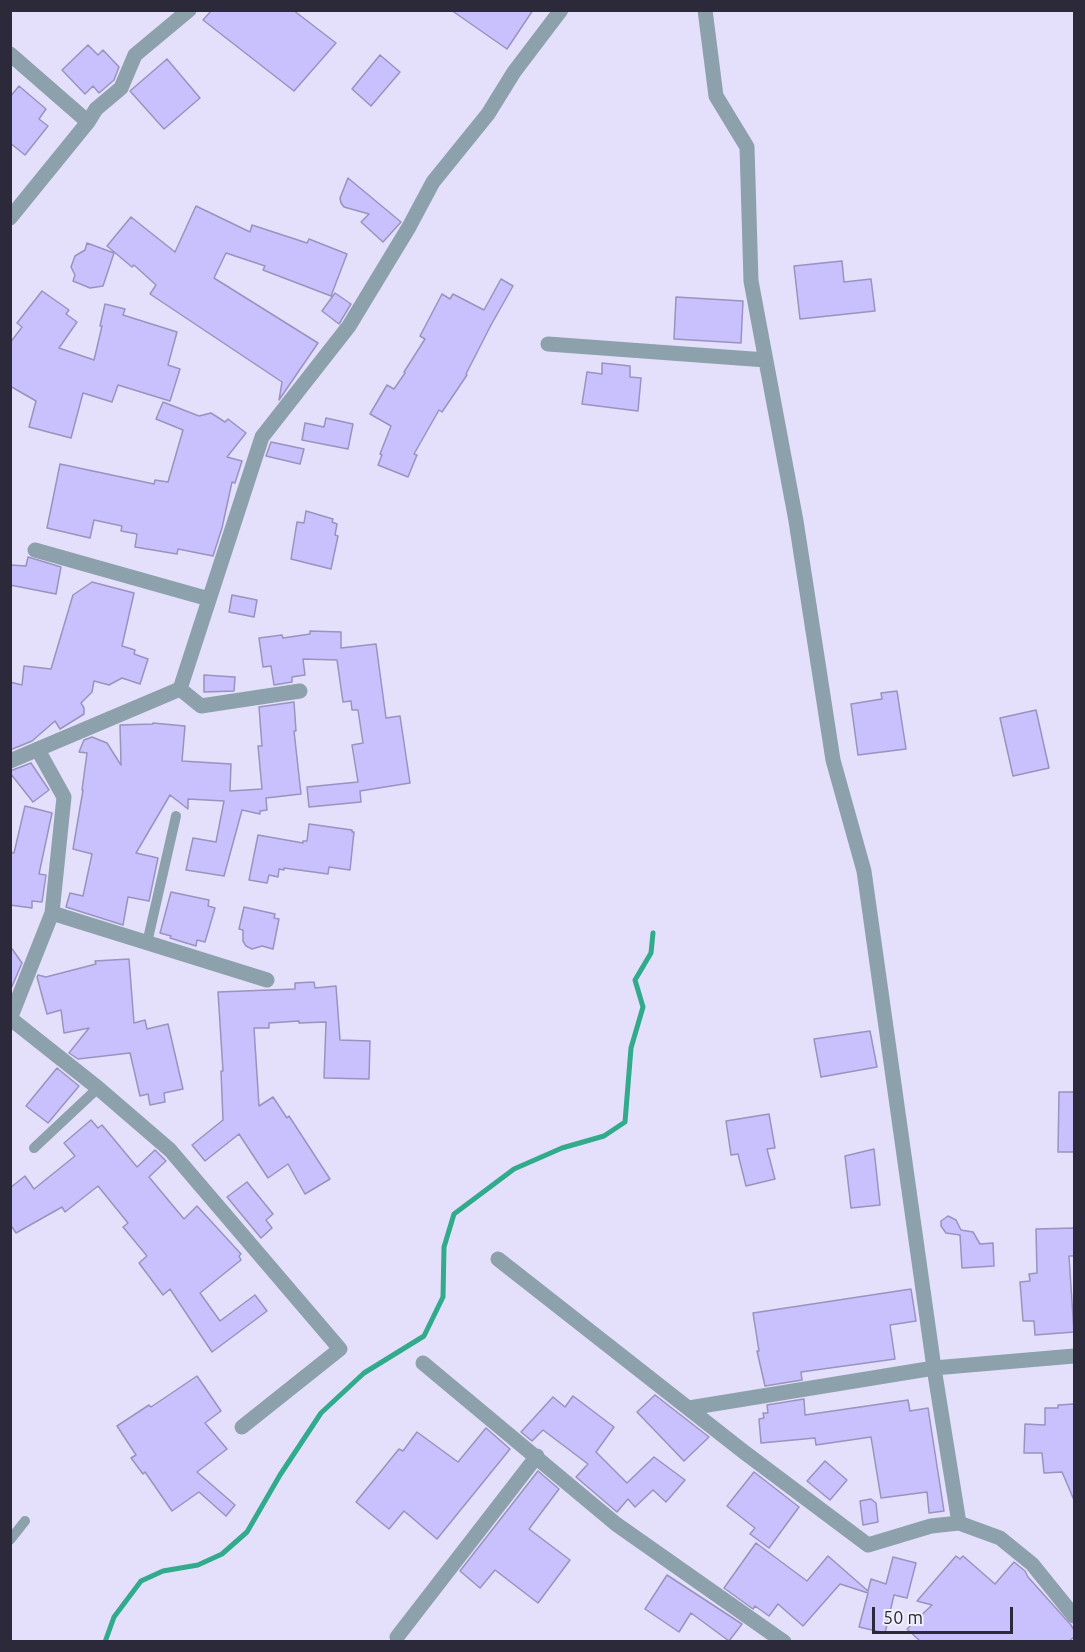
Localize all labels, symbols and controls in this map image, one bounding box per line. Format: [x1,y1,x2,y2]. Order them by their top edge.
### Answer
scale bar [875,1595,1016,1633]
text: 50 m [883,1607,923,1627]

